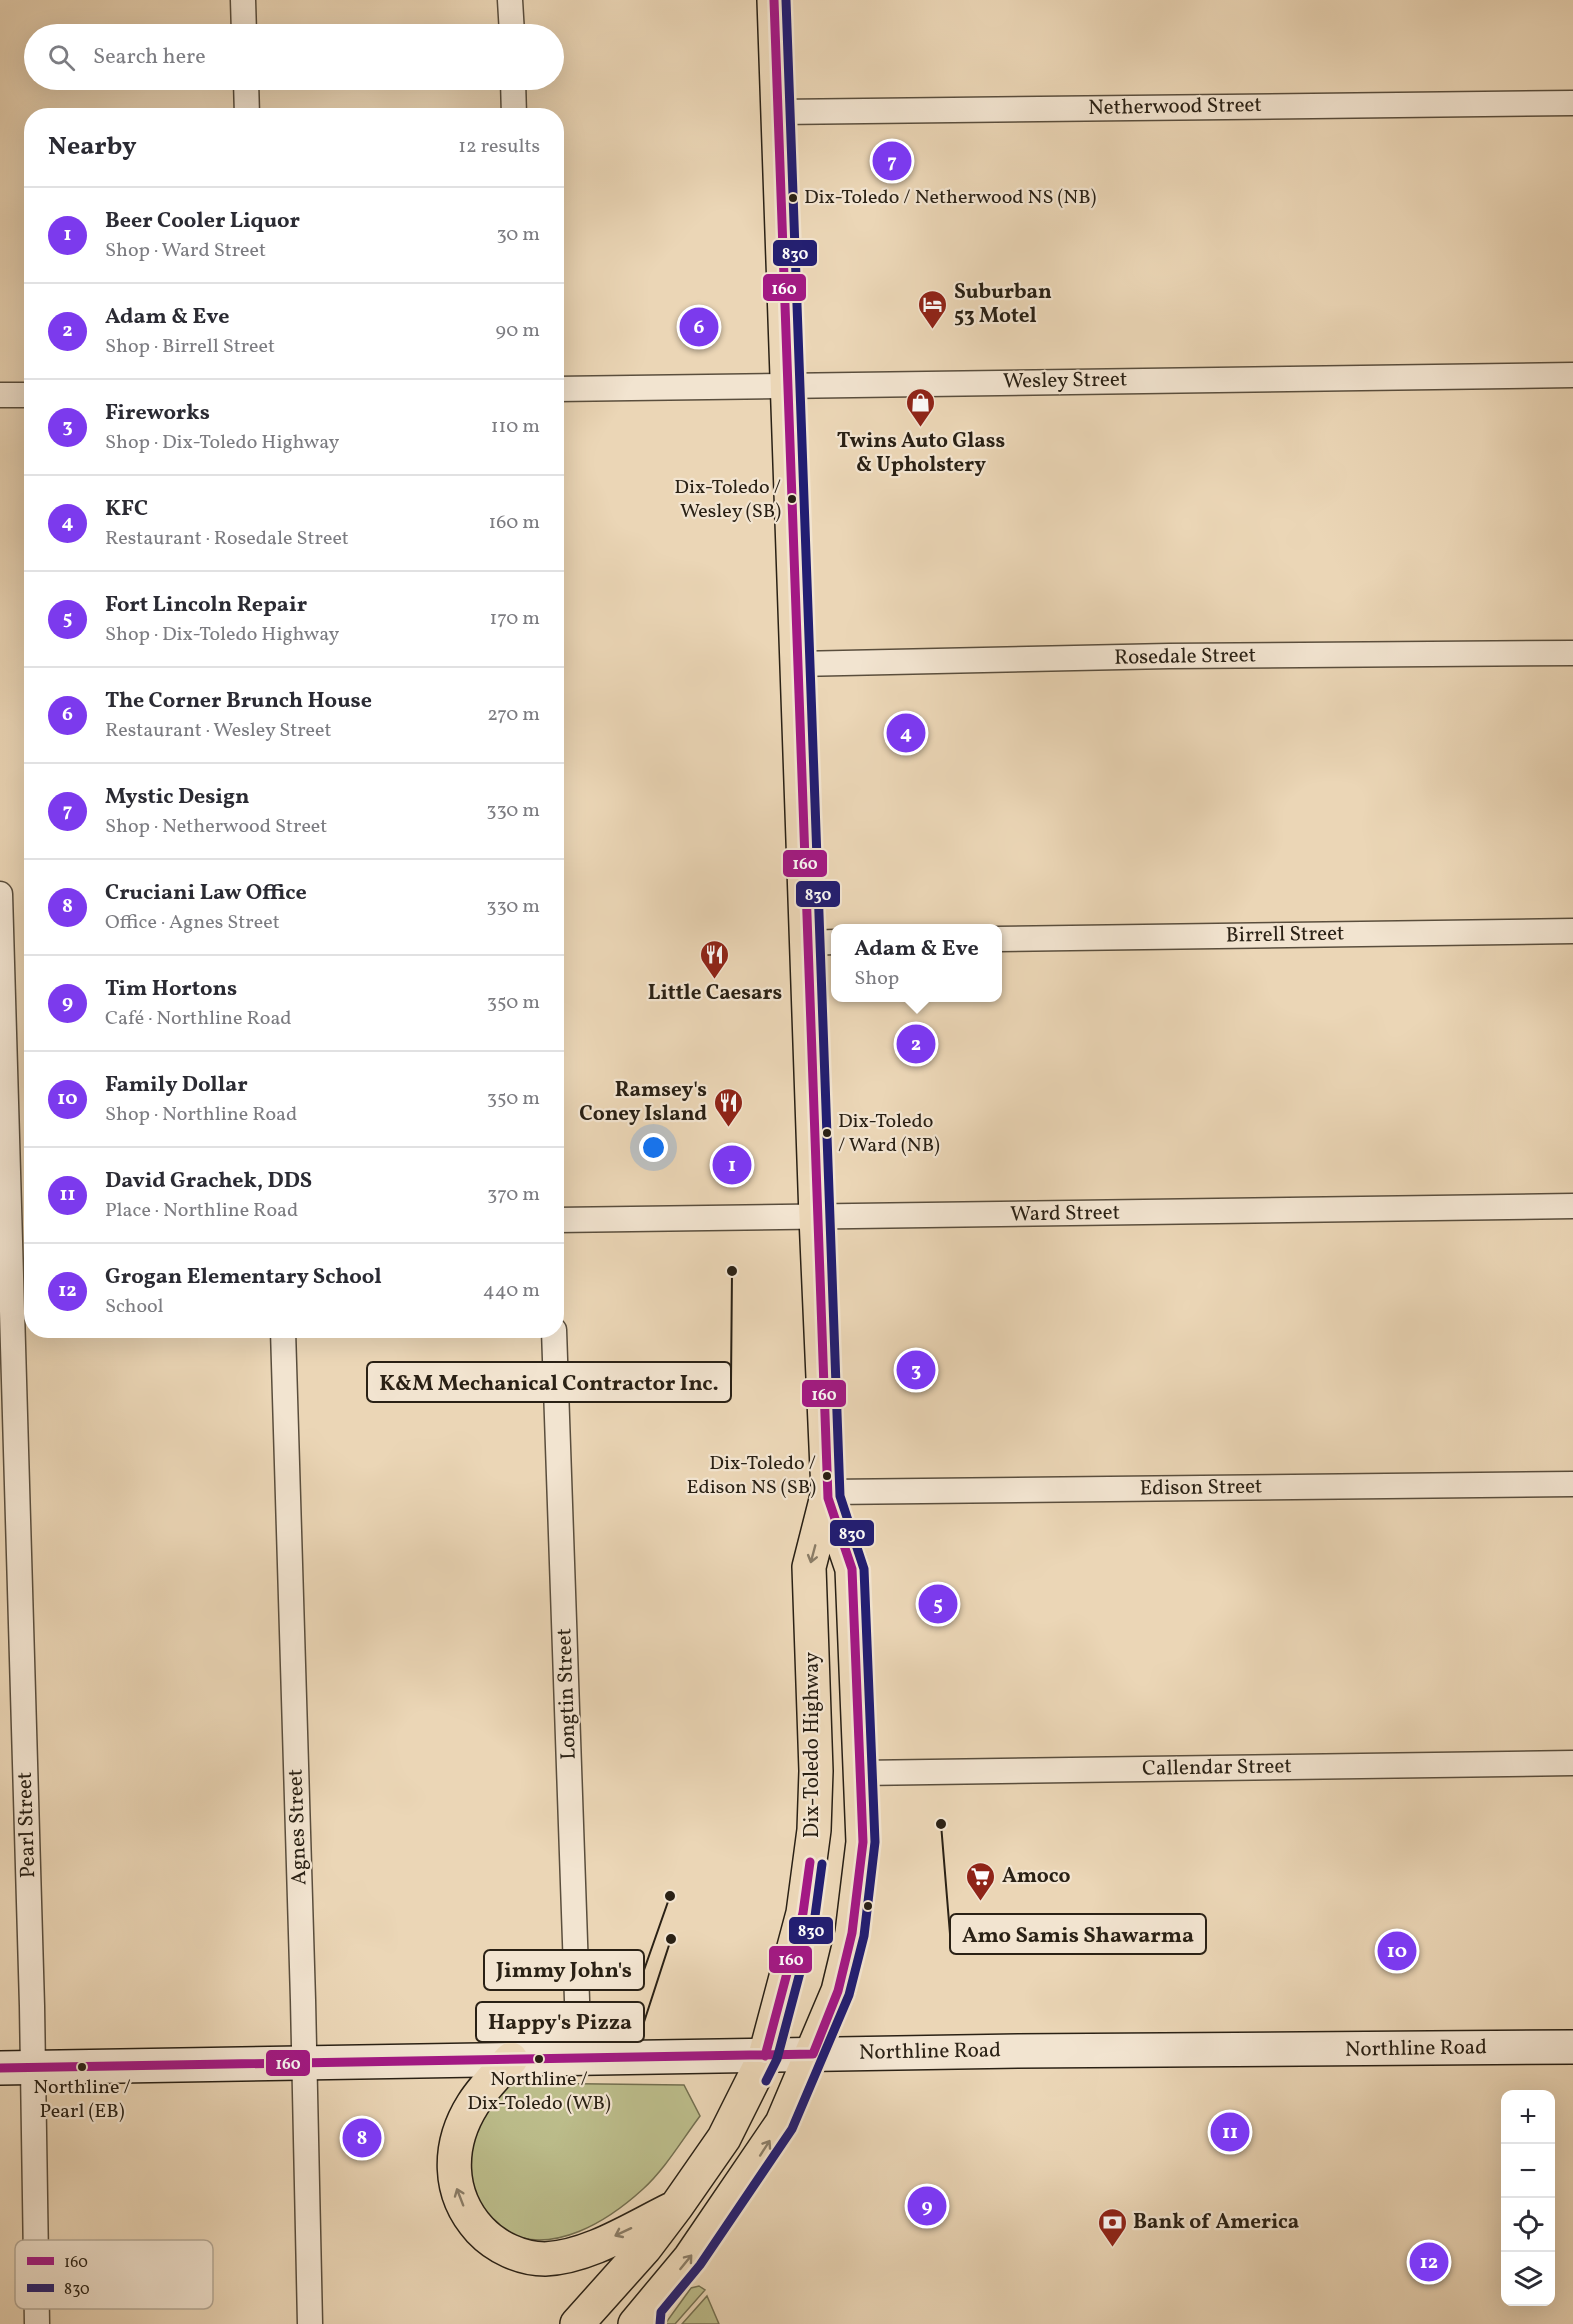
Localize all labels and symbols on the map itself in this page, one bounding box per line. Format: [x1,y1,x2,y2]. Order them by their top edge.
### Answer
street label: Netherwood Street [1088,91,1262,123]
pin: 7 [872,138,912,184]
place label: Dix-Toledo / Netherwood NS (NB) [804,184,1097,212]
marker: Dix-Toledo / Netherwood NS (NB) [787,192,799,204]
line badge: 830 [772,239,818,267]
text: 830 [782,244,808,266]
line badge: 160 [762,273,807,302]
place label: Suburban 53 Motel [954,278,1052,331]
text: 160 [771,279,797,301]
hotel icon: Suburban 53 Motel [917,288,949,330]
pin: 6 [680,304,718,350]
street label: Wesley Street [1003,365,1127,397]
shop icon: Twins Auto Glass & Upholstery [905,386,937,428]
place label: Twins Auto Glass & Upholstery [837,427,1005,480]
place label: Dix-Toledo / Wesley (SB) [674,474,781,526]
marker: Dix-Toledo / Wesley (SB) [786,493,798,505]
street label: Rosedale Street [1114,641,1256,673]
pin: 4 [886,710,926,756]
line badge: 160 [782,849,828,878]
text: 160 [792,854,818,876]
line badge: 830 [795,880,841,908]
text: 830 [805,885,831,907]
street label: Birrell Street [1225,919,1345,951]
restaurant icon: Little Caesars [699,938,731,980]
place label: Little Caesars [648,979,782,1008]
pin: 2 [896,1022,936,1066]
place label: Ramsey's Coney Island [579,1076,707,1129]
restaurant icon: Ramsey's Coney Island [712,1086,744,1128]
place label: Dix-Toledo / Ward (NB) [838,1108,940,1160]
marker: Dix-Toledo / Ward (NB) [821,1127,833,1139]
your location [639,1133,668,1162]
pin: 1 [712,1142,752,1188]
street label: Ward Street [1010,1199,1120,1229]
pin: 3 [896,1348,936,1392]
callout: K&M Mechanical Contractor Inc. [367,1362,731,1402]
text: K&M Mechanical Contractor Inc. [379,1369,719,1400]
line badge: 160 [801,1379,847,1408]
text: 160 [811,1385,837,1407]
place label: Dix-Toledo / Edison NS (SB) [687,1450,816,1502]
marker: Dix-Toledo / Edison NS (SB) [821,1470,833,1482]
street label: Edison Street [1139,1472,1263,1504]
line badge: 830 [829,1519,875,1547]
text: 830 [839,1524,865,1546]
one-way arrow [807,1545,818,1564]
pin: 5 [918,1582,958,1626]
street label: Longtin Street [550,1628,584,1760]
street label: Dix-Toledo Highway [798,1651,827,1838]
street label: Callendar Street [1142,1752,1292,1784]
street label: Agnes Street [281,1768,315,1886]
street label: Pearl Street [11,1771,43,1879]
supermarket icon: Amoco [965,1860,997,1902]
place label: Amoco [1002,1862,1071,1891]
unlabelled marker [862,1900,874,1912]
callout: Amo Samis Shawarma [950,1914,1206,1954]
line badge: 830 [788,1916,834,1945]
text: 830 [798,1921,824,1943]
text: Amo Samis Shawarma [962,1921,1194,1952]
pin: 10 [1378,1928,1416,1974]
line badge: 160 [768,1945,813,1974]
callout: Jimmy John's [484,1950,644,1990]
text: 160 [778,1950,804,1972]
text: Jimmy John's [495,1956,632,1987]
callout: Happy's Pizza [476,2002,644,2042]
text: Happy's Pizza [488,2008,632,2039]
street label: Northline Road [1345,2033,1487,2065]
street label: Northline Road [859,2036,1001,2068]
line badge: 160 [265,2049,311,2077]
marker: Northline / Dix-Toledo (WB) [533,2053,545,2065]
text: 160 [275,2054,301,2076]
marker: Northline / Pearl (EB) [76,2061,88,2073]
place label: Northline / Dix-Toledo (WB) [467,2066,611,2118]
place label: Northline / Pearl (EB) [33,2074,131,2126]
pin: 11 [1210,2110,1250,2154]
pin: 8 [342,2116,382,2160]
one-way arrow [759,2141,771,2157]
pin: 9 [908,2184,946,2228]
one-way arrow [454,2189,465,2207]
bank icon: Bank of America [1096,2206,1128,2248]
place label: Bank of America [1133,2208,1299,2237]
one-way arrow [615,2227,633,2239]
legend [15,2240,213,2309]
pin: 12 [1410,2240,1448,2284]
text: 160 [64,2252,88,2274]
one-way arrow [680,2254,693,2270]
text: 830 [64,2279,90,2301]

